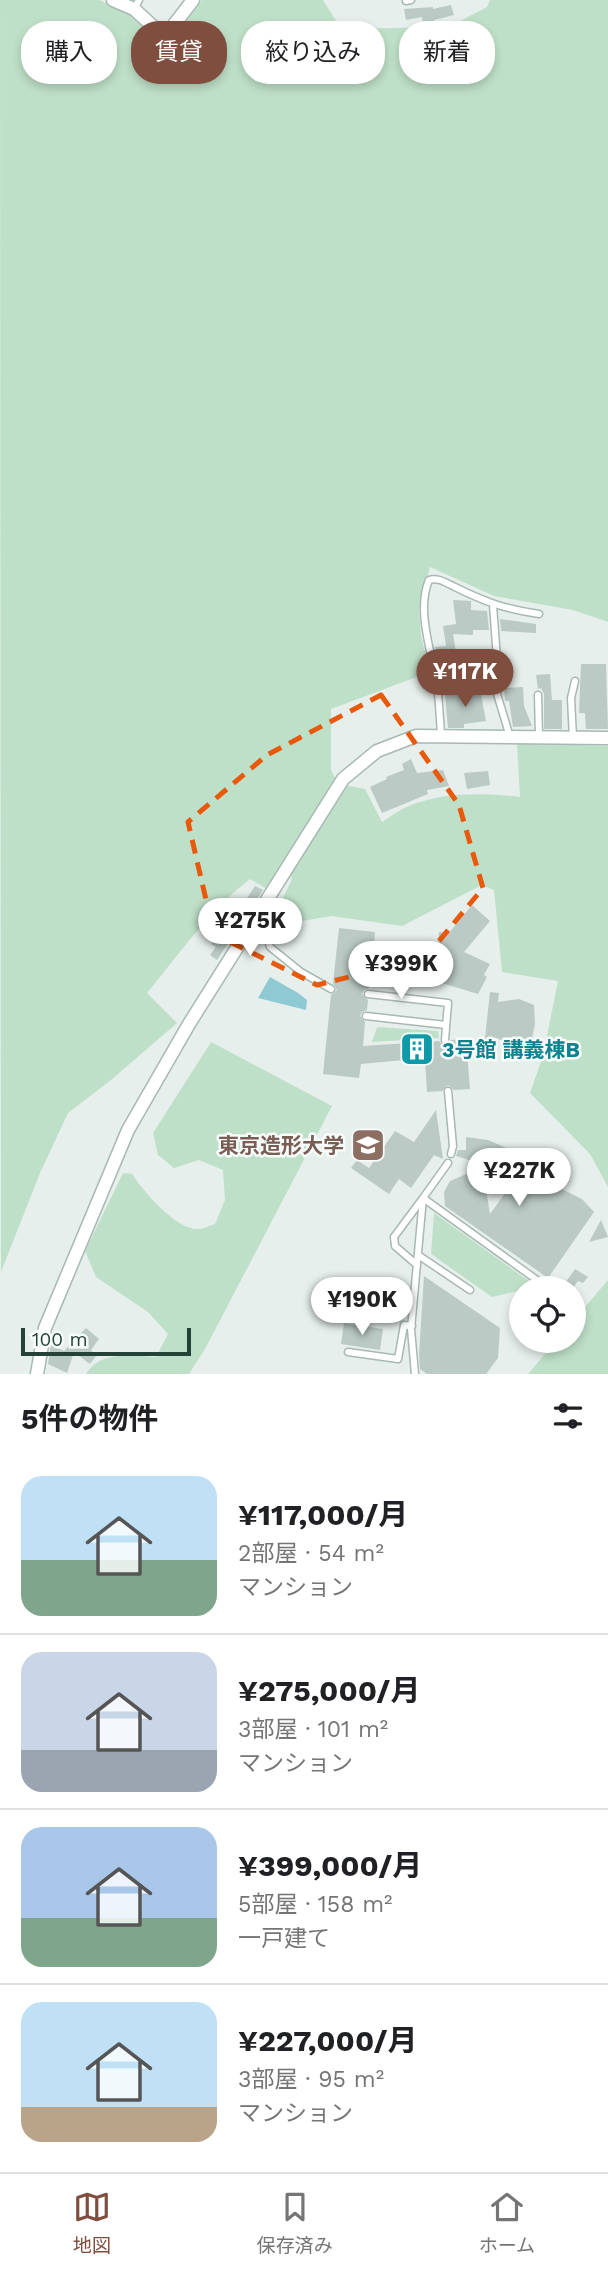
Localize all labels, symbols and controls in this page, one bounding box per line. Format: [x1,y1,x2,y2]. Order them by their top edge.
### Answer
chip: 購入 [21,21,117,84]
chip: 賃貸 [131,21,227,84]
chip: 絞り込み [241,21,385,84]
chip: 新着 [399,21,495,84]
pin: ¥117K [416,650,514,709]
text: ¥117K [432,658,498,685]
pin: ¥275K [201,898,299,958]
text: ¥275K [214,907,286,934]
pin: ¥399K [352,942,450,1001]
text: ¥399K [364,950,438,977]
building icon: 3号館 講義棟B [398,1030,436,1068]
place label: 3号館 講義棟B [442,1037,580,1062]
school or university icon: 東京造形大学 [349,1126,387,1164]
place label: 東京造形大学 [218,1133,344,1158]
pin: ¥227K [470,1148,568,1208]
text: ¥227K [483,1157,555,1184]
map controls [509,1276,586,1353]
button: locate [509,1276,586,1353]
pin: ¥190K [313,1278,411,1337]
text: ¥190K [327,1286,397,1313]
scale bar [21,1325,191,1357]
text: 100 m [32,1328,88,1351]
icon: filters [549,1397,587,1435]
text: 5件の物件 [21,1401,159,1436]
text: ¥117,000/月 [238,1497,408,1532]
icon: home [77,1504,161,1588]
text: 2部屋 · 54 m² [238,1540,384,1567]
text: マンション [238,1574,353,1601]
text: ¥275,000/月 [238,1673,420,1708]
icon: home [77,1680,161,1764]
text: 3部屋 · 101 m² [238,1716,388,1743]
text: マンション [238,1750,353,1777]
text: ¥399,000/月 [238,1848,422,1883]
icon: home [77,1855,161,1939]
text: 5部屋 · 158 m² [238,1891,393,1918]
text: 一戸建て [238,1925,330,1952]
text: ¥227,000/月 [238,2023,418,2058]
icon: home [77,2030,161,2114]
text: 3部屋 · 95 m² [238,2066,384,2093]
text: マンション [238,2100,353,2127]
tab: 地図 [73,2188,111,2257]
tab: 保存済み [257,2188,333,2257]
tab: ホーム [479,2188,535,2257]

